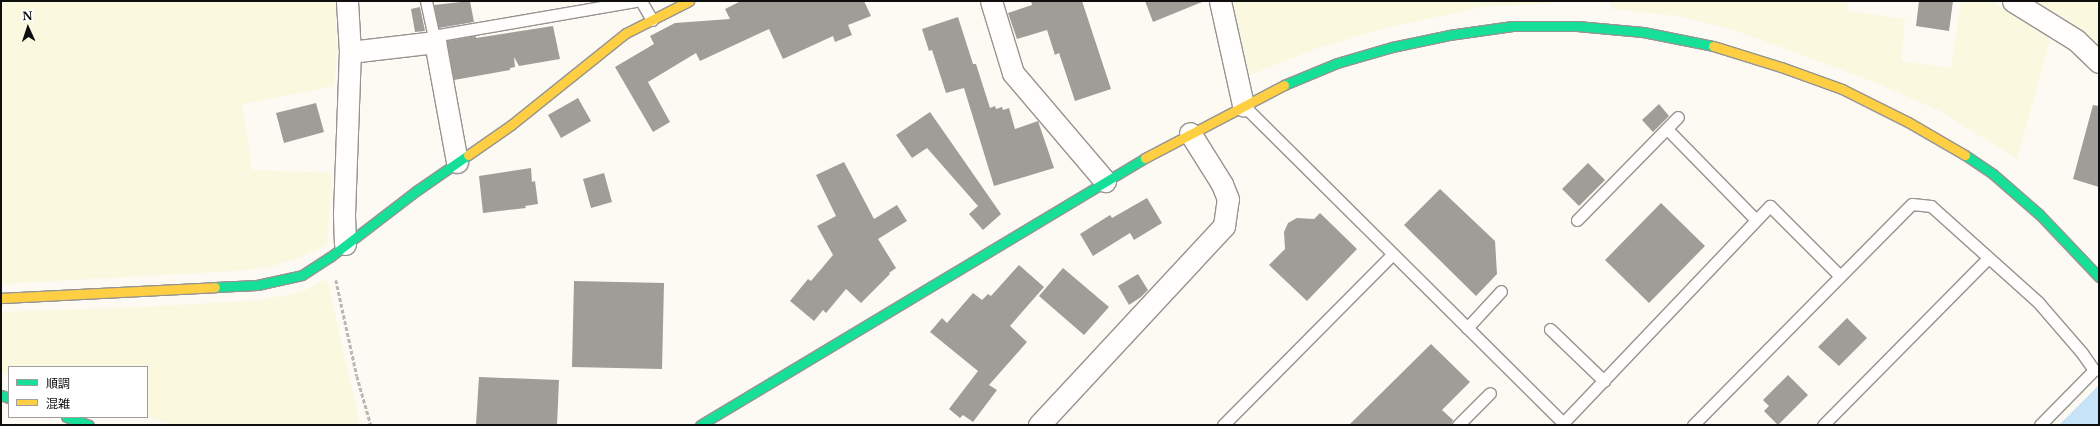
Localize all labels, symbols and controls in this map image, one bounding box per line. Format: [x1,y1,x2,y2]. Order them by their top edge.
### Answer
north arrow [8,8,48,48]
text: N [22,9,33,23]
legend [8,366,148,418]
text: 順調 [46,376,70,391]
text: 混雑 [46,396,70,411]

